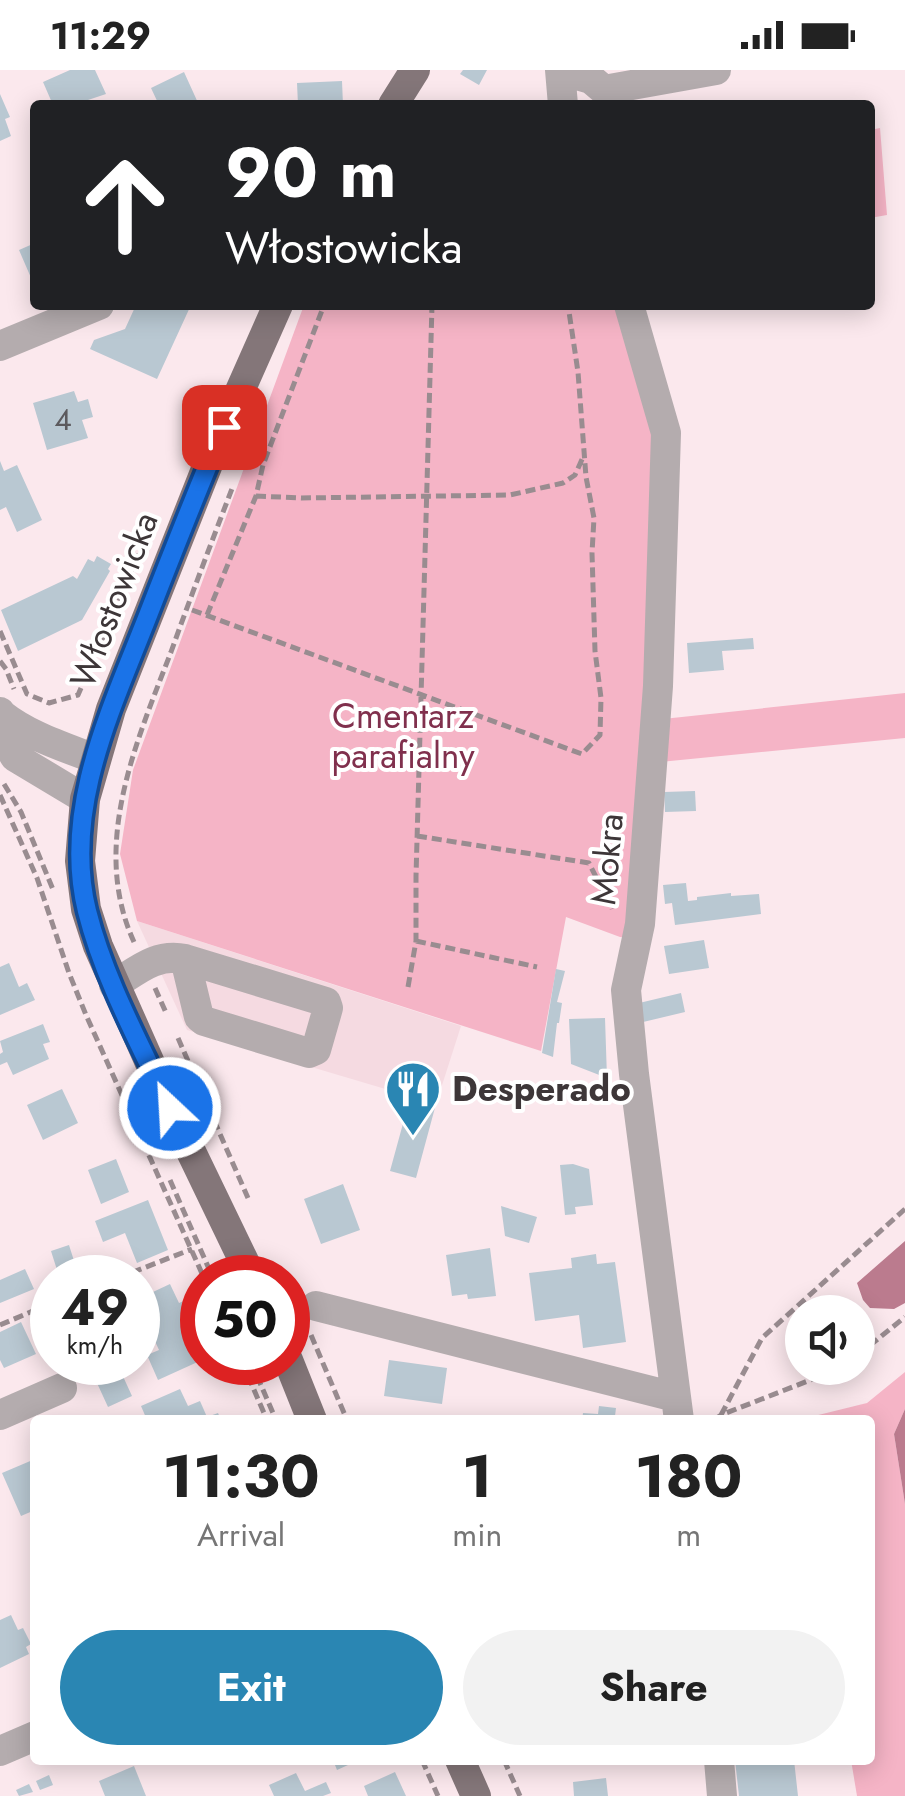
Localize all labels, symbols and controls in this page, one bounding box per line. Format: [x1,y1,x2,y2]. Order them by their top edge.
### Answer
text: 11:29 [50,8,151,63]
text: 90 m [225,122,397,223]
icon: ahead [60,140,190,270]
text: Włostowicka [225,215,463,280]
pin [182,385,267,470]
house number: 4 [54,398,72,441]
icon: arrive [197,400,252,455]
street label: Włostowicka [58,505,170,695]
park label: Cmentarz parafialny [331,691,475,781]
street label: Mokra [578,811,636,907]
position arrow [118,1056,222,1160]
restaurant icon: Desperado [383,1059,443,1138]
place label: Desperado [452,1064,631,1114]
speed limit sign: 50 [180,1255,310,1385]
text: 49 [61,1271,129,1344]
map controls [785,1295,875,1385]
button: sound [785,1295,875,1385]
text: km/h [67,1327,123,1363]
text: 11:30 [162,1433,320,1520]
text: 1 [462,1433,493,1520]
text: 180 [635,1433,743,1520]
text: Arrival [197,1512,285,1558]
text: min [452,1512,502,1558]
text: m [676,1512,701,1558]
button: Exit [60,1630,443,1745]
button: Share [463,1630,845,1745]

